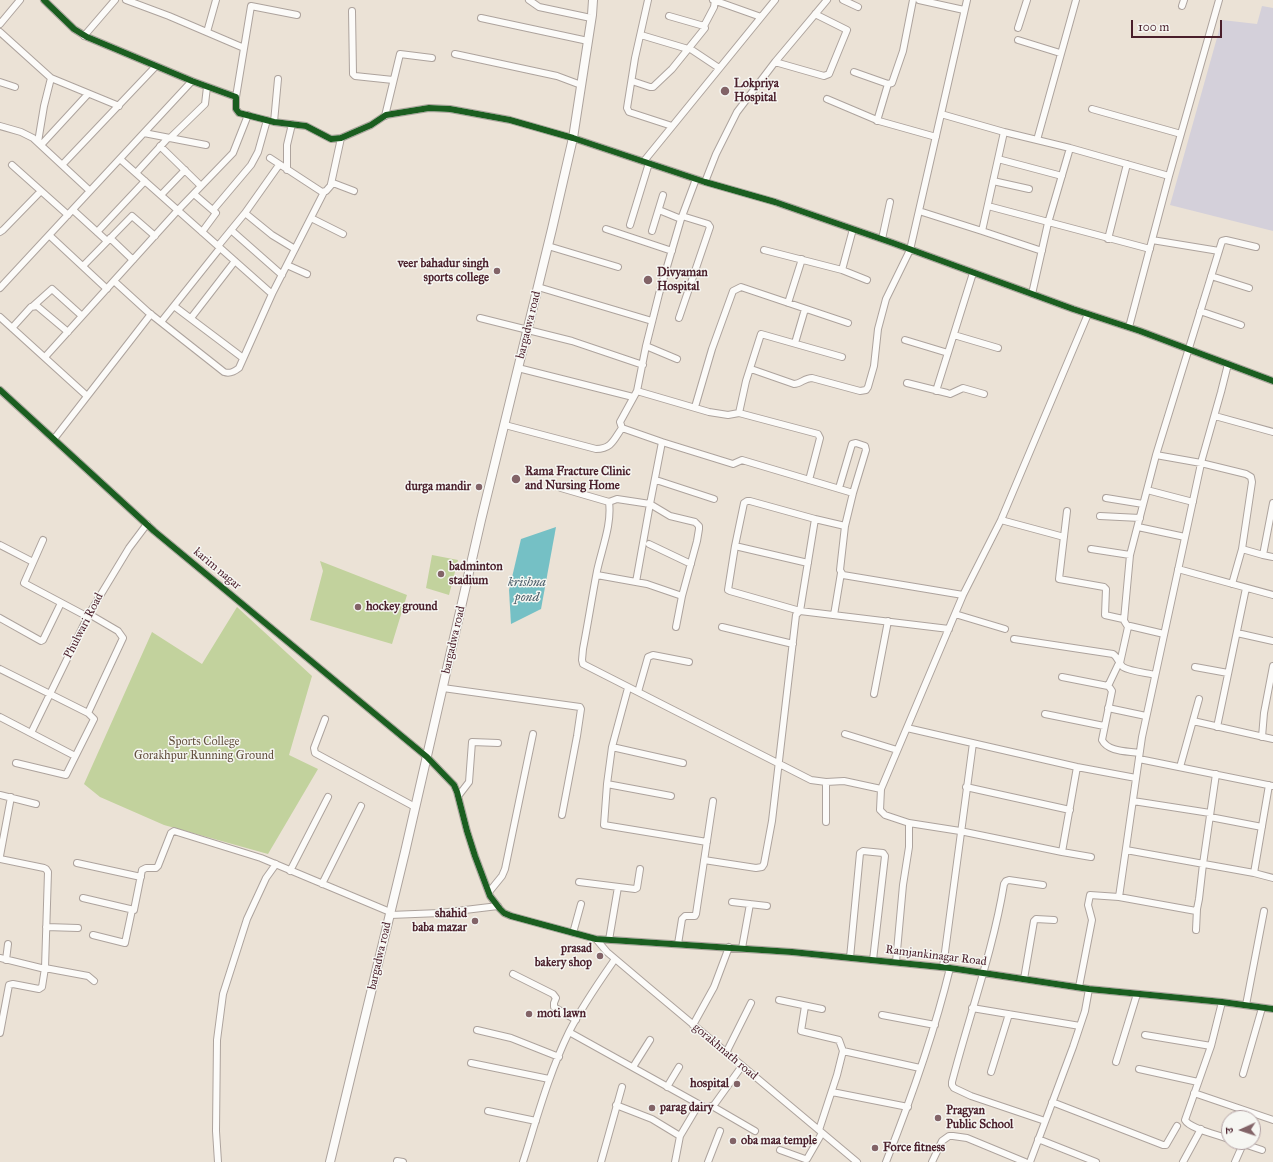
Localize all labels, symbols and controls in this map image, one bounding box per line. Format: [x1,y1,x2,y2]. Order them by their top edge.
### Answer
scale bar [1133,12,1224,38]
text: 100 m [1138,20,1169,34]
place label: Lokpriya Hospital [734,77,779,105]
marker: Lokpriya Hospital [719,85,731,97]
place label: veer bahadur singh sports college [398,257,489,285]
marker: veer bahadur singh sports college [492,266,502,276]
place label: Divyaman Hospital [657,266,708,294]
marker: Divyaman Hospital [642,274,654,286]
street label: bargadwa road [514,290,544,360]
place label: Rama Fracture Clinic and Nursing Home [525,465,631,493]
marker: Rama Fracture Clinic and Nursing Home [510,473,522,485]
place label: durga mandir [405,480,471,494]
marker: durga mandir [474,482,484,492]
street label: karim nagar [190,545,244,593]
place label: badminton stadium [449,560,503,588]
marker: badminton stadium [436,569,446,579]
water label: krishna pond [508,575,546,606]
street label: Phulwari Road [61,591,107,661]
place label: hockey ground [366,600,438,614]
marker: hockey ground [353,602,363,612]
street label: bargadwa road [439,605,469,675]
park label: Sports College Gorakhpur Running Ground [134,735,274,763]
place label: shahid baba mazar [412,907,467,935]
marker: shahid baba mazar [470,916,480,926]
street label: bargadwa road [365,921,395,991]
place label: prasad bakery shop [535,942,592,970]
street label: Ramjankinagar Road [885,943,987,969]
marker: prasad bakery shop [595,951,605,961]
place label: moti lawn [537,1007,586,1021]
marker: moti lawn [524,1009,534,1019]
street label: gorakhnath road [690,1021,760,1083]
place label: hospital [690,1077,729,1091]
marker: hospital [732,1079,742,1089]
place label: parag dairy [660,1101,713,1115]
marker: parag dairy [647,1103,657,1113]
place label: Pragyan Public School [946,1104,1013,1132]
north arrow [1221,1110,1261,1150]
marker: Pragyan Public School [933,1113,943,1123]
text: उ [1223,1127,1236,1134]
place label: oba maa temple [741,1134,817,1148]
marker: oba maa temple [728,1136,738,1146]
place label: Force fitness [883,1141,945,1155]
marker: Force fitness [870,1143,880,1153]

